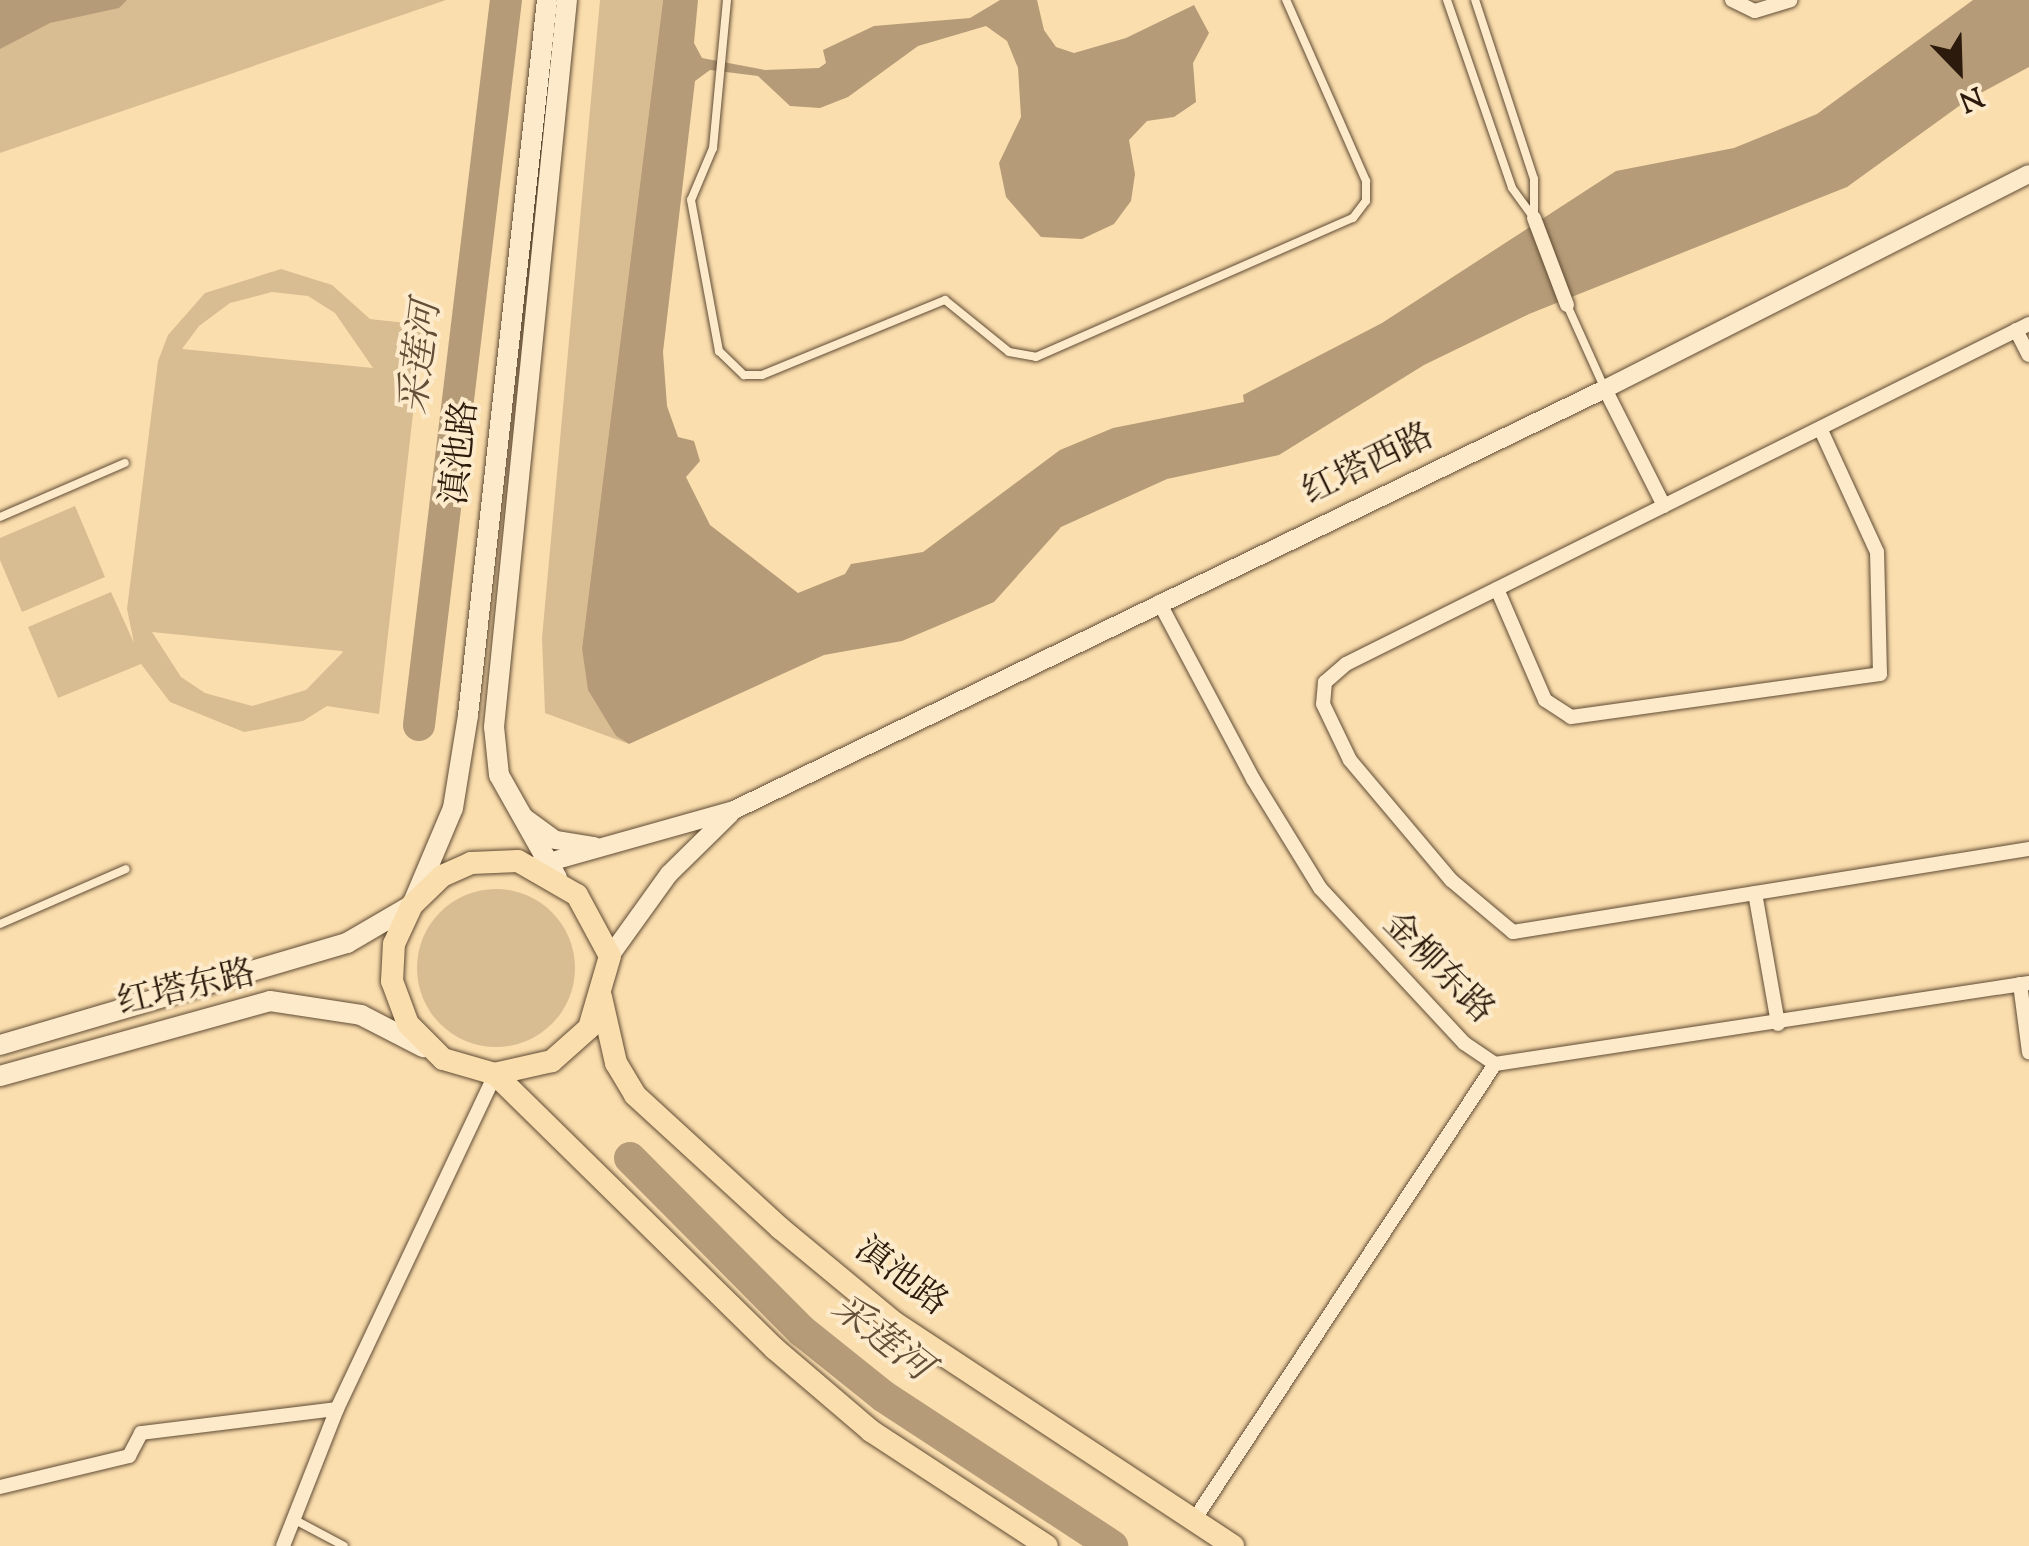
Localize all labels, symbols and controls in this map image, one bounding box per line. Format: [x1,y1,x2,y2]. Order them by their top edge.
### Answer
north arrow [1909,20,2009,120]
text: N [1953,75,1989,120]
water label: 采莲河 [393,299,453,417]
street label: 滇池路 [436,399,488,507]
street label: 红塔西路 [1297,416,1441,516]
street label: 金柳东路 [1373,905,1501,1033]
street label: 红塔东路 [114,954,260,1026]
street label: 滇池路 [845,1230,955,1326]
water label: 采莲河 [821,1287,939,1393]

